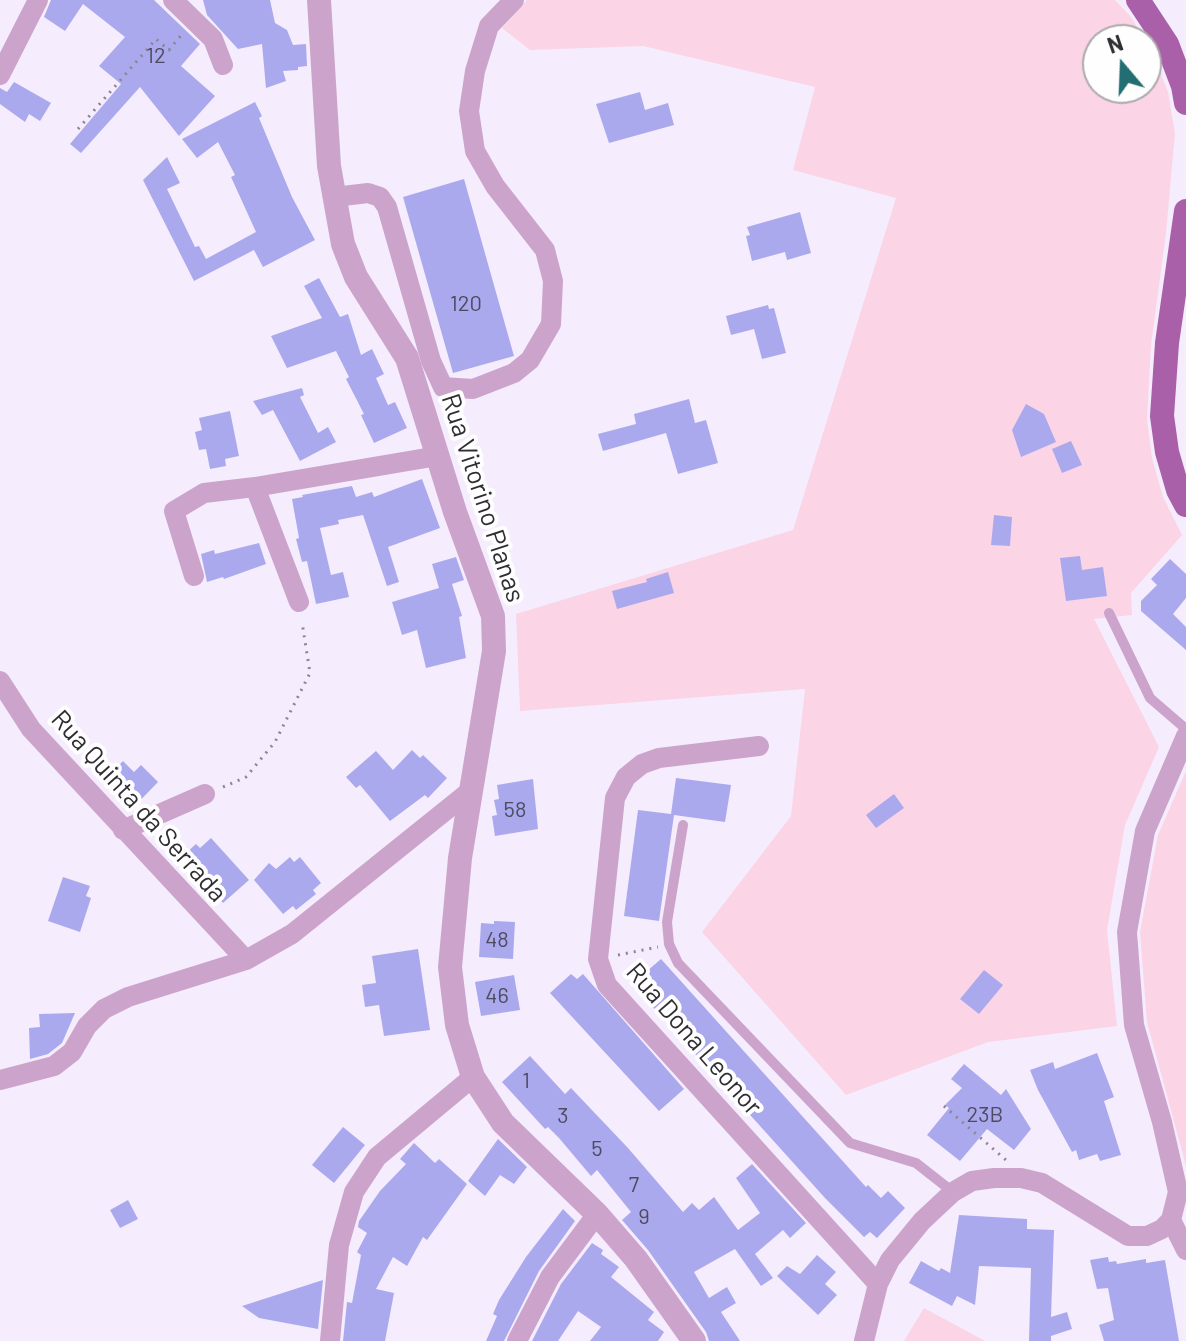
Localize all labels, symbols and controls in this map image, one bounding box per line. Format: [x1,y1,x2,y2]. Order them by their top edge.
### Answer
north arrow [1082,24,1162,104]
text: N [1104,29,1126,58]
house number: 12 [146,43,166,69]
house number: 120 [450,291,482,317]
street label: Rua Vitorino Planas [435,390,531,606]
street label: Rua Quinta da Serrada [45,704,233,908]
house number: 58 [504,797,526,823]
house number: 48 [485,927,509,953]
street label: Rua Dona Leonor [619,957,769,1121]
house number: 46 [485,983,509,1009]
house number: 1 [522,1068,530,1094]
house number: 23B [967,1102,1003,1128]
house number: 3 [557,1103,569,1129]
house number: 5 [591,1136,603,1162]
house number: 7 [629,1172,639,1198]
house number: 9 [638,1204,650,1230]

